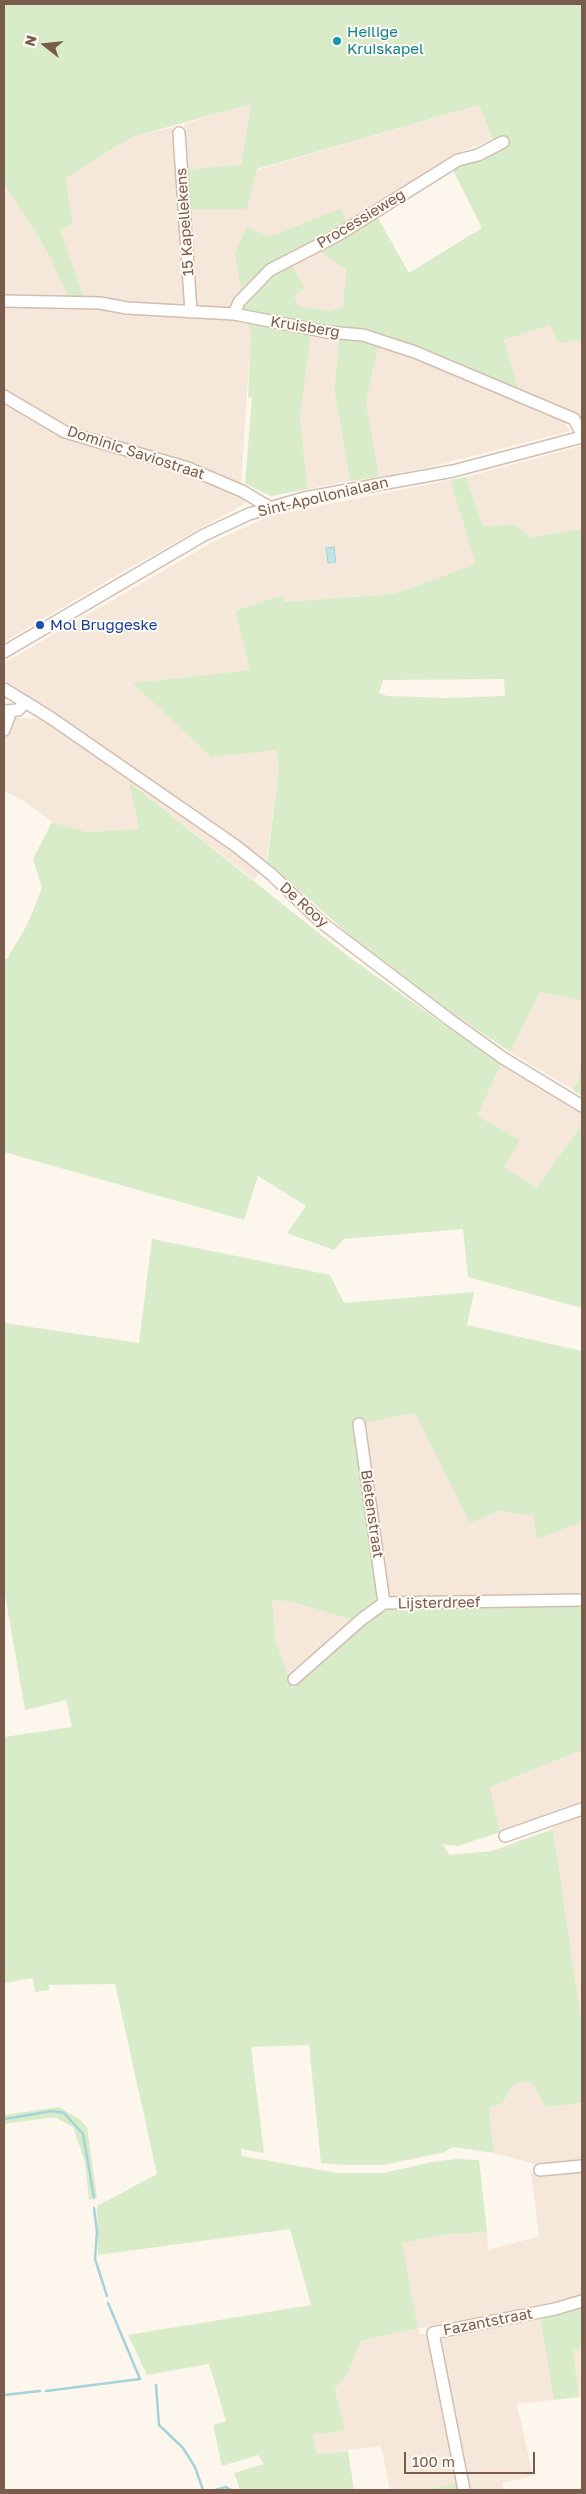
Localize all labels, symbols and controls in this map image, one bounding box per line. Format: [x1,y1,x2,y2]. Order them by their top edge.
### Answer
north arrow [20,20,70,70]
place label: Heilige Kruiskapel [347,23,424,58]
text: N [20,33,40,48]
marker: Heilige Kruiskapel [331,35,343,47]
street label: 15 Kapellekens [172,167,198,277]
street label: Processieweg [314,186,408,252]
street label: Kruisberg [269,313,341,341]
street label: Dominic Saviostraat [65,422,207,484]
street label: Sint-Apollonialaan [256,473,390,521]
place label: Mol Bruggeske [50,616,157,634]
marker: Mol Bruggeske [34,619,46,631]
street label: De Rooy [276,879,332,931]
street label: Bietenstraat [357,1469,387,1559]
street label: Lijsterdreef [398,1593,480,1613]
street label: Fazantstraat [442,2305,534,2339]
scale bar [406,2442,537,2474]
text: 100 m [412,2452,455,2470]

